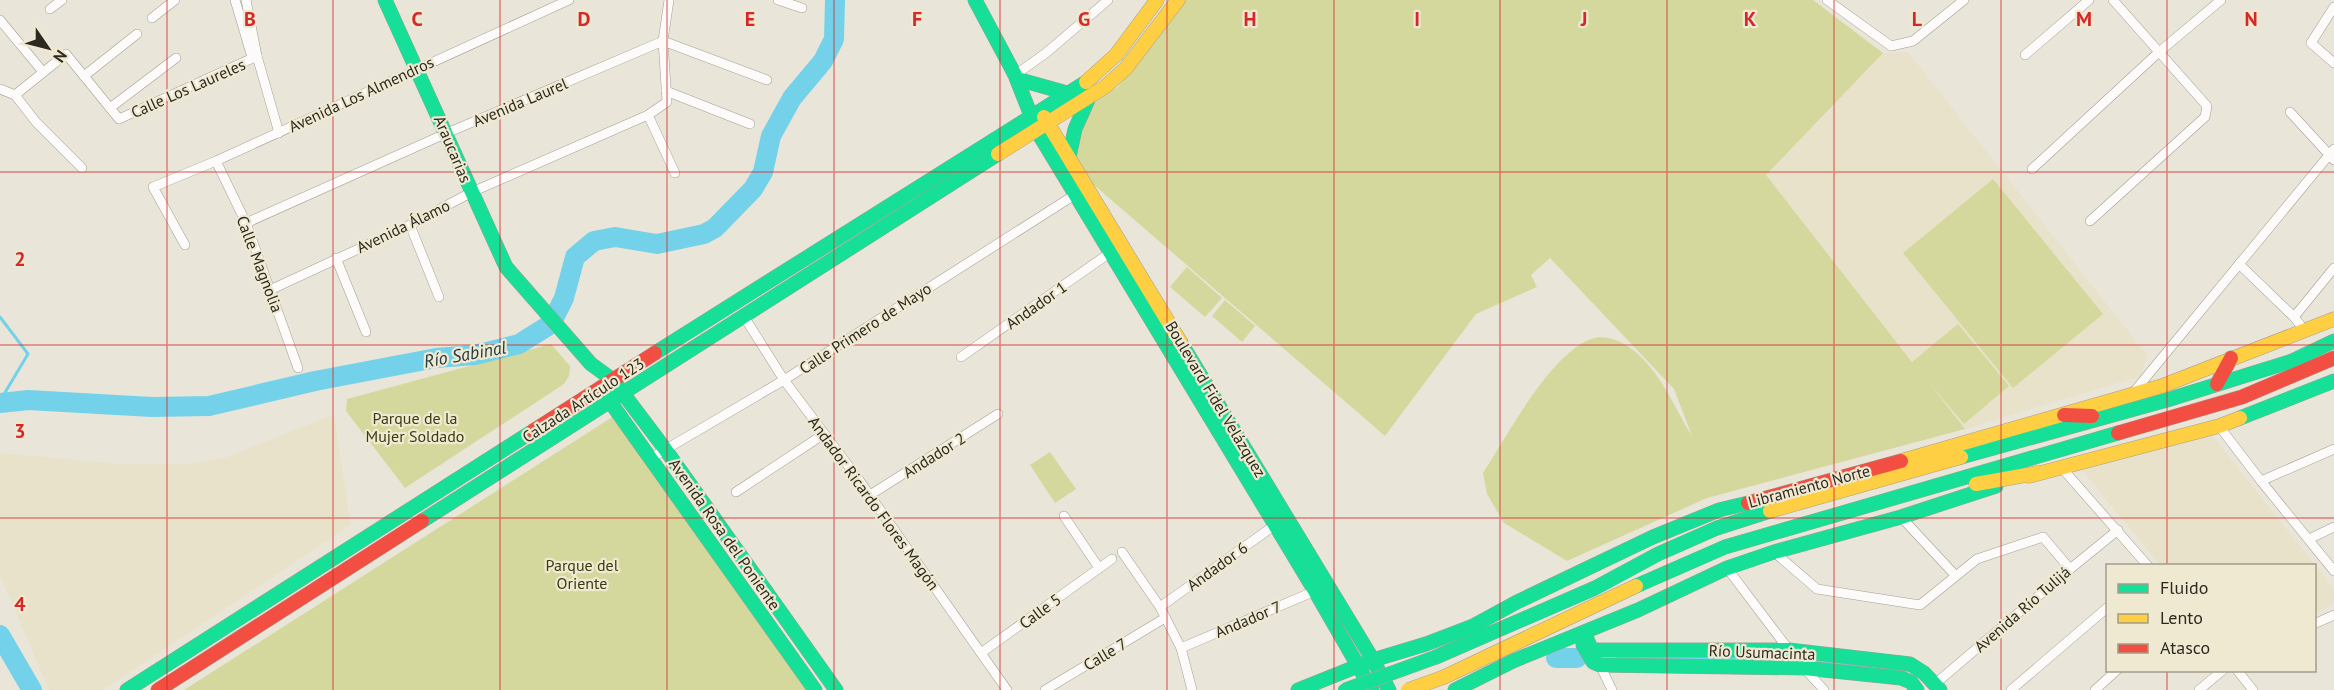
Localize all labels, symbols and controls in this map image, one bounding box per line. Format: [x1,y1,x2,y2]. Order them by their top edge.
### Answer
text: B [244,6,256,32]
text: C [411,6,423,32]
text: D [578,6,591,32]
text: E [745,6,755,32]
text: F [912,6,922,32]
text: G [1078,6,1090,32]
text: H [1243,6,1257,32]
text: I [1414,6,1420,32]
text: J [1580,6,1587,32]
text: K [1744,6,1757,32]
text: L [1912,6,1923,32]
text: M [2076,6,2092,32]
text: N [2244,6,2258,32]
north arrow [18,18,78,78]
text: N [49,47,71,67]
street label: Avenida Los Almendros [285,51,437,136]
street label: Calle Los Laureles [128,54,249,122]
street label: Avenida Laurel [470,73,571,131]
street label: Araucarias [430,112,476,186]
street label: Avenida Álamo [353,195,453,257]
street label: Calle Magnolia [232,213,288,315]
text: 2 [14,246,26,272]
street label: Andador 1 [1001,277,1071,333]
street label: Calle Primero de Mayo [795,278,935,378]
street label: Boulevard Fidel Velázquez [1161,317,1271,481]
water label: Río Sabinal [422,335,508,373]
street label: Calzada Artículo 123 [518,353,648,447]
park label: Parque de la Mujer Soldado [366,408,464,446]
street label: Andador Ricardo Flores Magón [804,412,944,594]
text: 3 [14,418,26,444]
street label: Andador 2 [899,428,969,482]
street label: Avenida Rosa del Poniente [665,454,785,614]
street label: Libramiento Norte [1746,460,1872,512]
street label: Andador 6 [1183,537,1251,595]
park label: Parque del Oriente [546,555,619,593]
street label: Avenida Río Tulijá [1970,562,2074,656]
legend [2106,564,2316,672]
text: Fluido [2160,576,2208,599]
street label: Calle 5 [1015,589,1065,633]
text: 4 [14,591,26,617]
street label: Andador 7 [1212,596,1284,642]
text: Lento [2160,606,2203,629]
street label: Calle 7 [1080,633,1130,675]
text: Atasco [2160,636,2210,659]
street label: Río Usumacinta [1708,640,1816,664]

